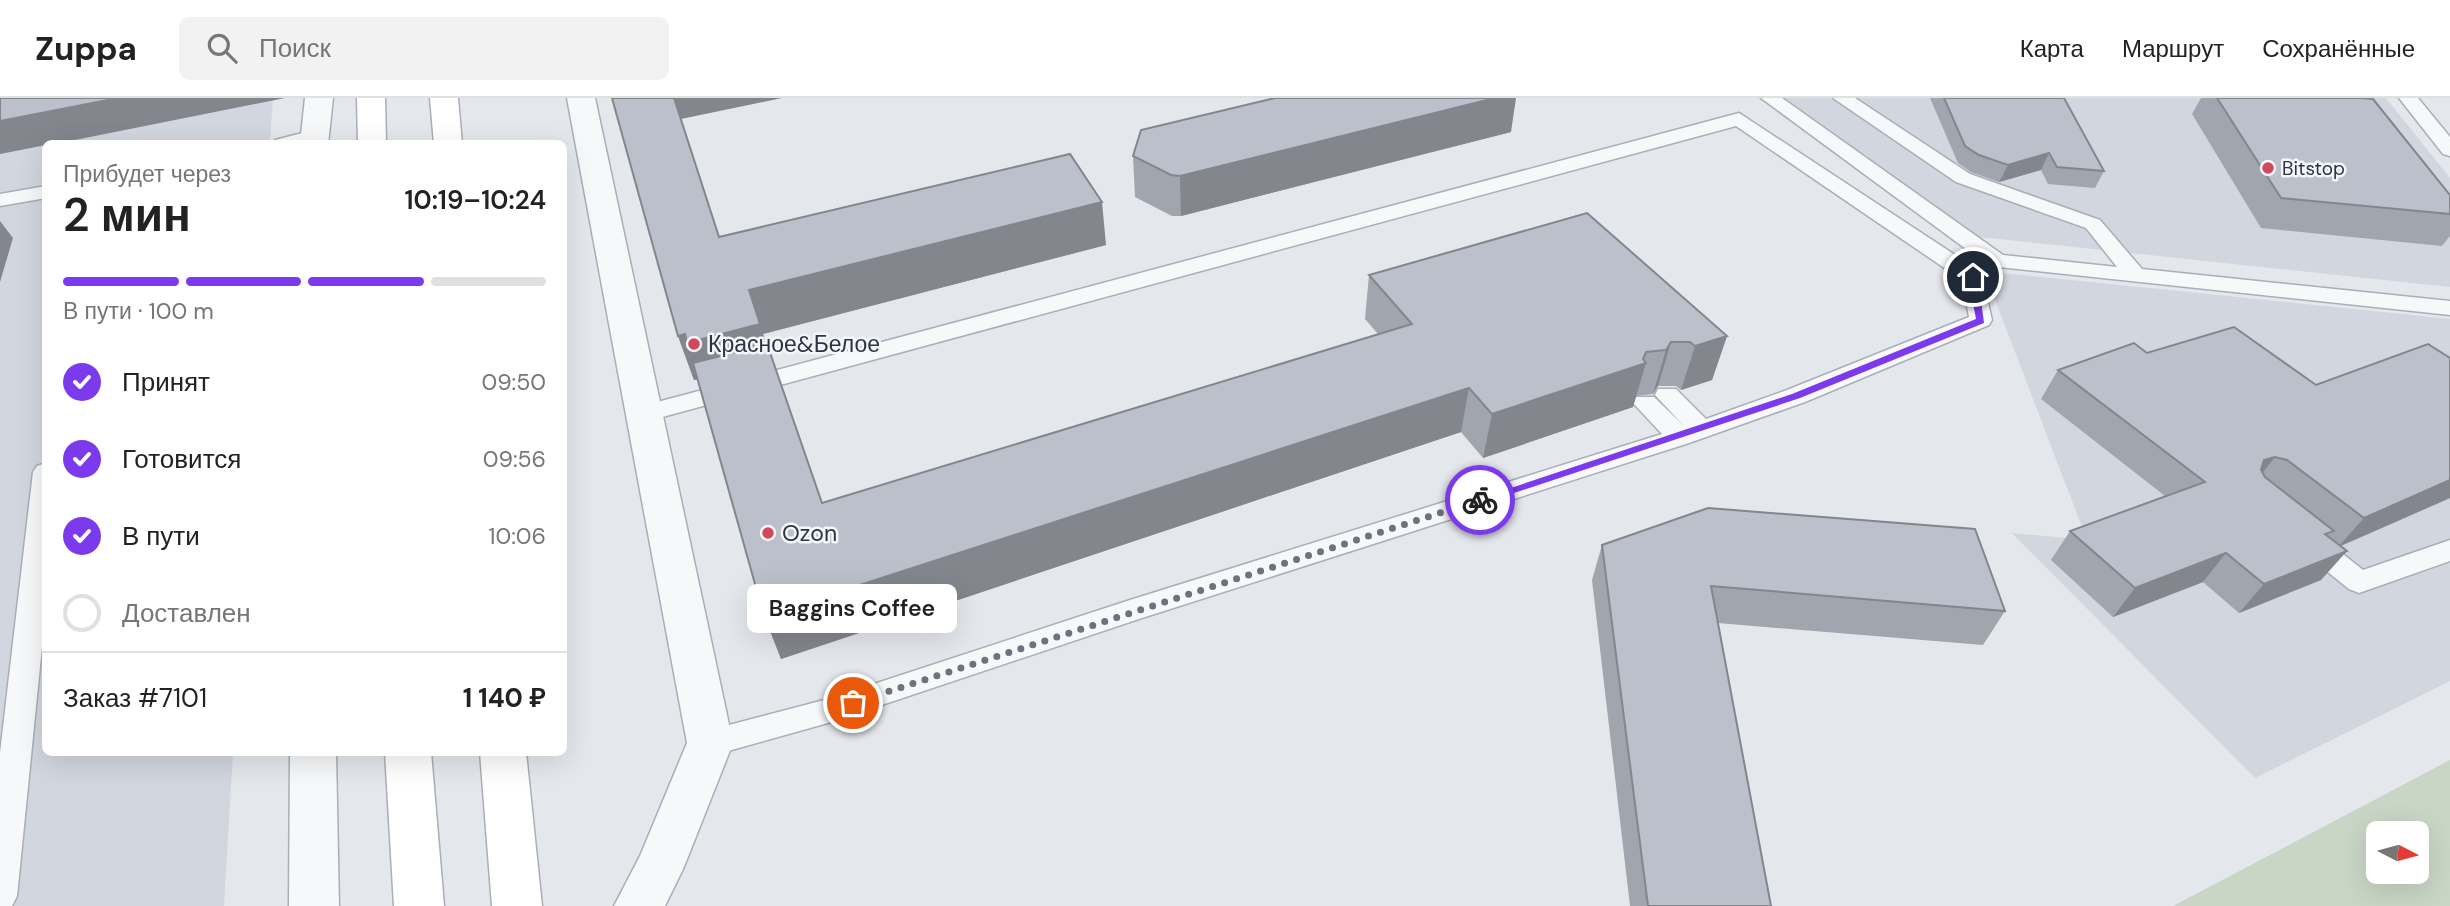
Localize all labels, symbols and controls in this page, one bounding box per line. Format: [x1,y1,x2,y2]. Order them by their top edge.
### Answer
search box [179,17,669,80]
text: Zuppa [35,27,137,70]
icon: search [203,29,241,67]
text: Поиск [259,31,331,65]
text: Карта [2020,33,2084,64]
text: Маршрут [2122,33,2224,64]
text: Сохранённые [2262,33,2415,64]
place label: Bitstop [2282,156,2345,181]
text: Прибудет через [63,159,231,189]
marker: Bitstop [2260,160,2276,176]
text: 10:19–10:24 [404,183,546,217]
text: 2 мин [63,185,191,245]
pin [1943,247,2003,307]
icon: home [1954,258,1992,296]
text: В пути · 100 m [63,296,214,326]
place label: Красное&Белое [708,329,880,359]
marker: Красное&Белое [686,336,702,352]
icon: check [63,363,101,401]
text: Принят [122,365,210,399]
text: 09:50 [481,367,546,397]
icon: check [63,440,101,478]
text: Готовится [122,442,241,476]
text: 09:56 [483,444,546,474]
courier [1445,465,1515,535]
icon: bike [1461,481,1499,519]
icon: check [63,517,101,555]
place label: Ozon [782,518,837,548]
text: В пути [122,519,200,553]
text: 10:06 [488,521,546,551]
marker: Ozon [760,525,776,541]
callout: Baggins Coffee [748,584,958,633]
text: Baggins Coffee [769,593,935,623]
text: Доставлен [122,596,251,630]
pin [823,673,883,733]
text: Заказ #7101 [63,681,207,715]
text: 1 140 ₽ [463,681,546,715]
icon: bag [834,684,872,722]
north arrow [2366,821,2429,884]
map controls [2366,821,2429,884]

